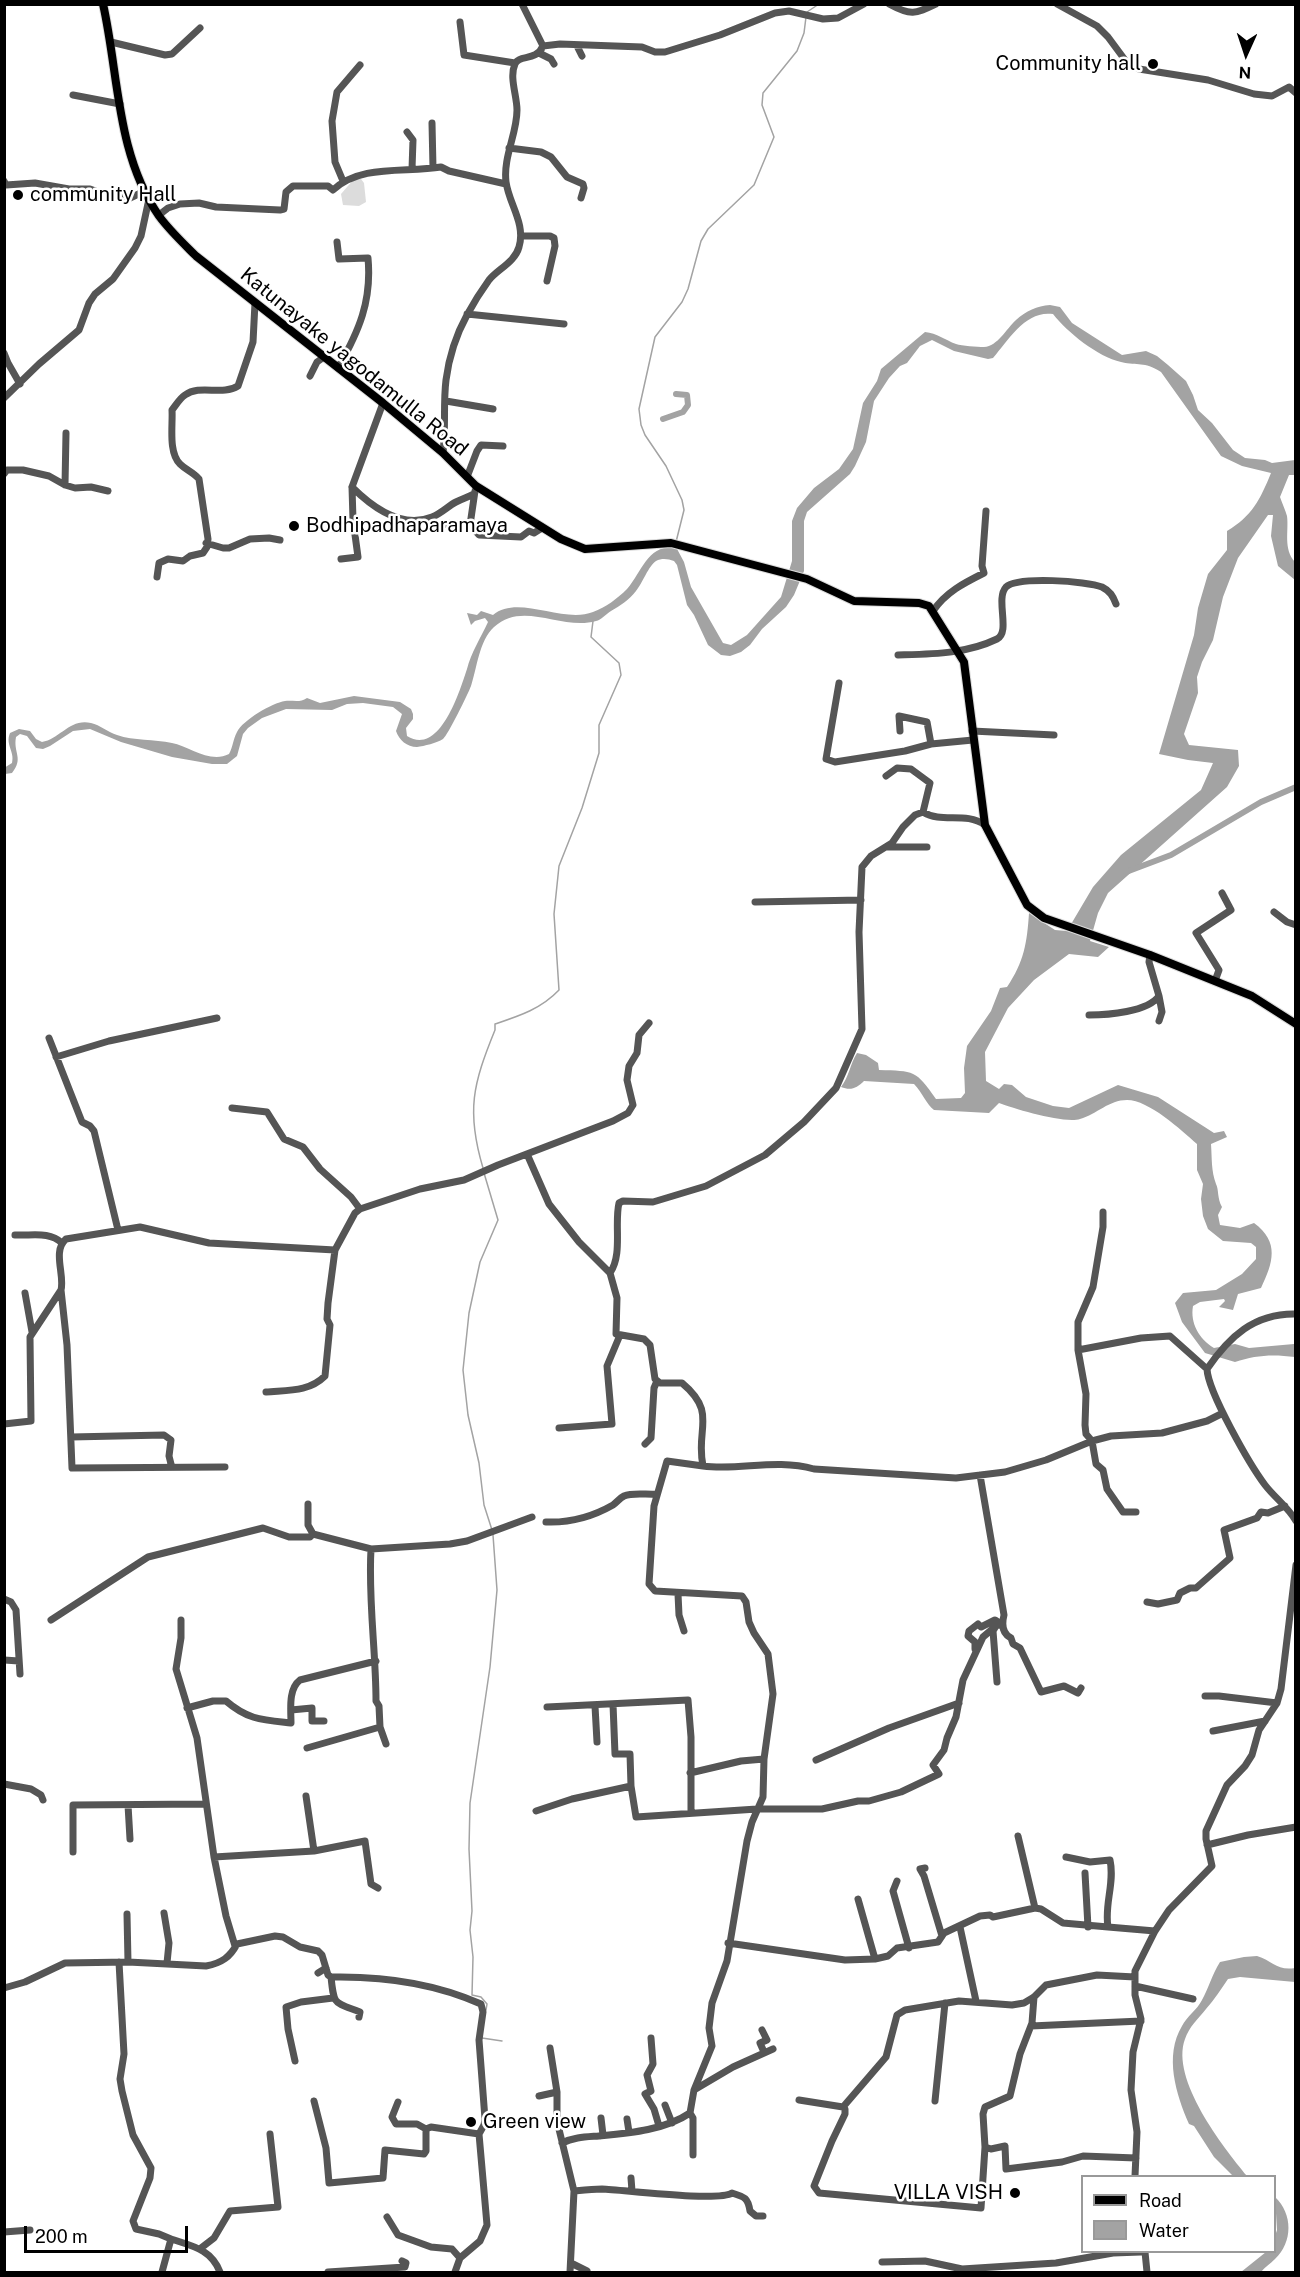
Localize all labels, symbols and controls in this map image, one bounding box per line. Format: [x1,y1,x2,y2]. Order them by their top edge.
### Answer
north arrow [1216,24,1276,84]
place label: Community hall [995,52,1141,76]
marker: Community hall [1146,57,1160,71]
text: N [1238,63,1252,82]
place label: community Hall [30,183,176,207]
marker: community Hall [11,188,25,202]
street label: Katunayake yagodamulla Road [235,263,473,461]
place label: Bodhipadhaparamaya [306,514,508,538]
marker: Bodhipadhaparamaya [287,519,301,533]
place label: Green view [483,2110,586,2134]
marker: Green view [464,2115,478,2129]
legend [1081,2175,1276,2253]
place label: VILLA VISH [894,2181,1003,2205]
marker: VILLA VISH [1008,2186,1022,2200]
text: Road [1139,2190,1182,2211]
scale bar [27,2214,190,2252]
text: Water [1139,2220,1189,2241]
text: 200 m [35,2226,88,2247]

